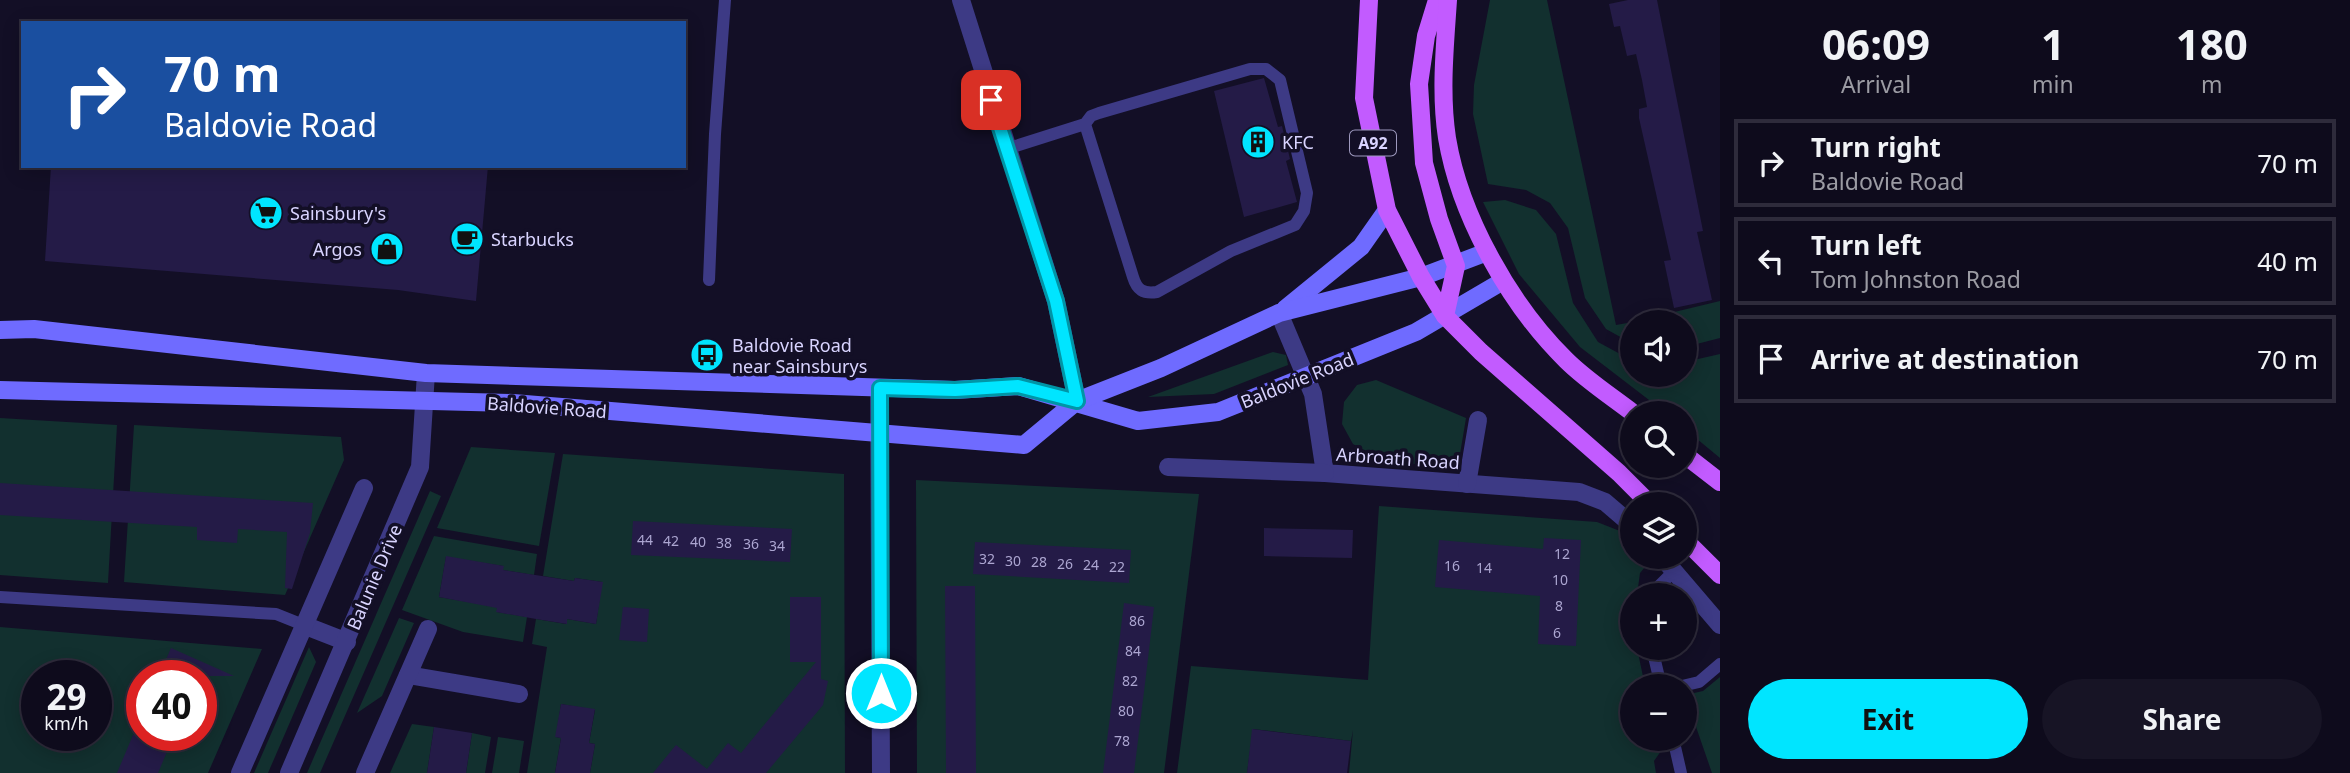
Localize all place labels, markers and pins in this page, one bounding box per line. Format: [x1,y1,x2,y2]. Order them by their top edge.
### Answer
pin [961,70,1021,130]
building icon: KFC [1239,123,1277,161]
place label: KFC [1282,130,1314,154]
supermarket icon: Sainsbury's [247,194,285,232]
place label: Sainsbury's [290,201,386,225]
cafe icon: Starbucks [448,220,486,258]
place label: Starbucks [491,227,574,251]
shop icon: Argos [368,230,406,268]
place label: Argos [313,237,362,261]
place label: Baldovie Road near Sainsburys [732,333,867,378]
bus stop icon: Baldovie Road near Sainsburys [688,336,726,374]

